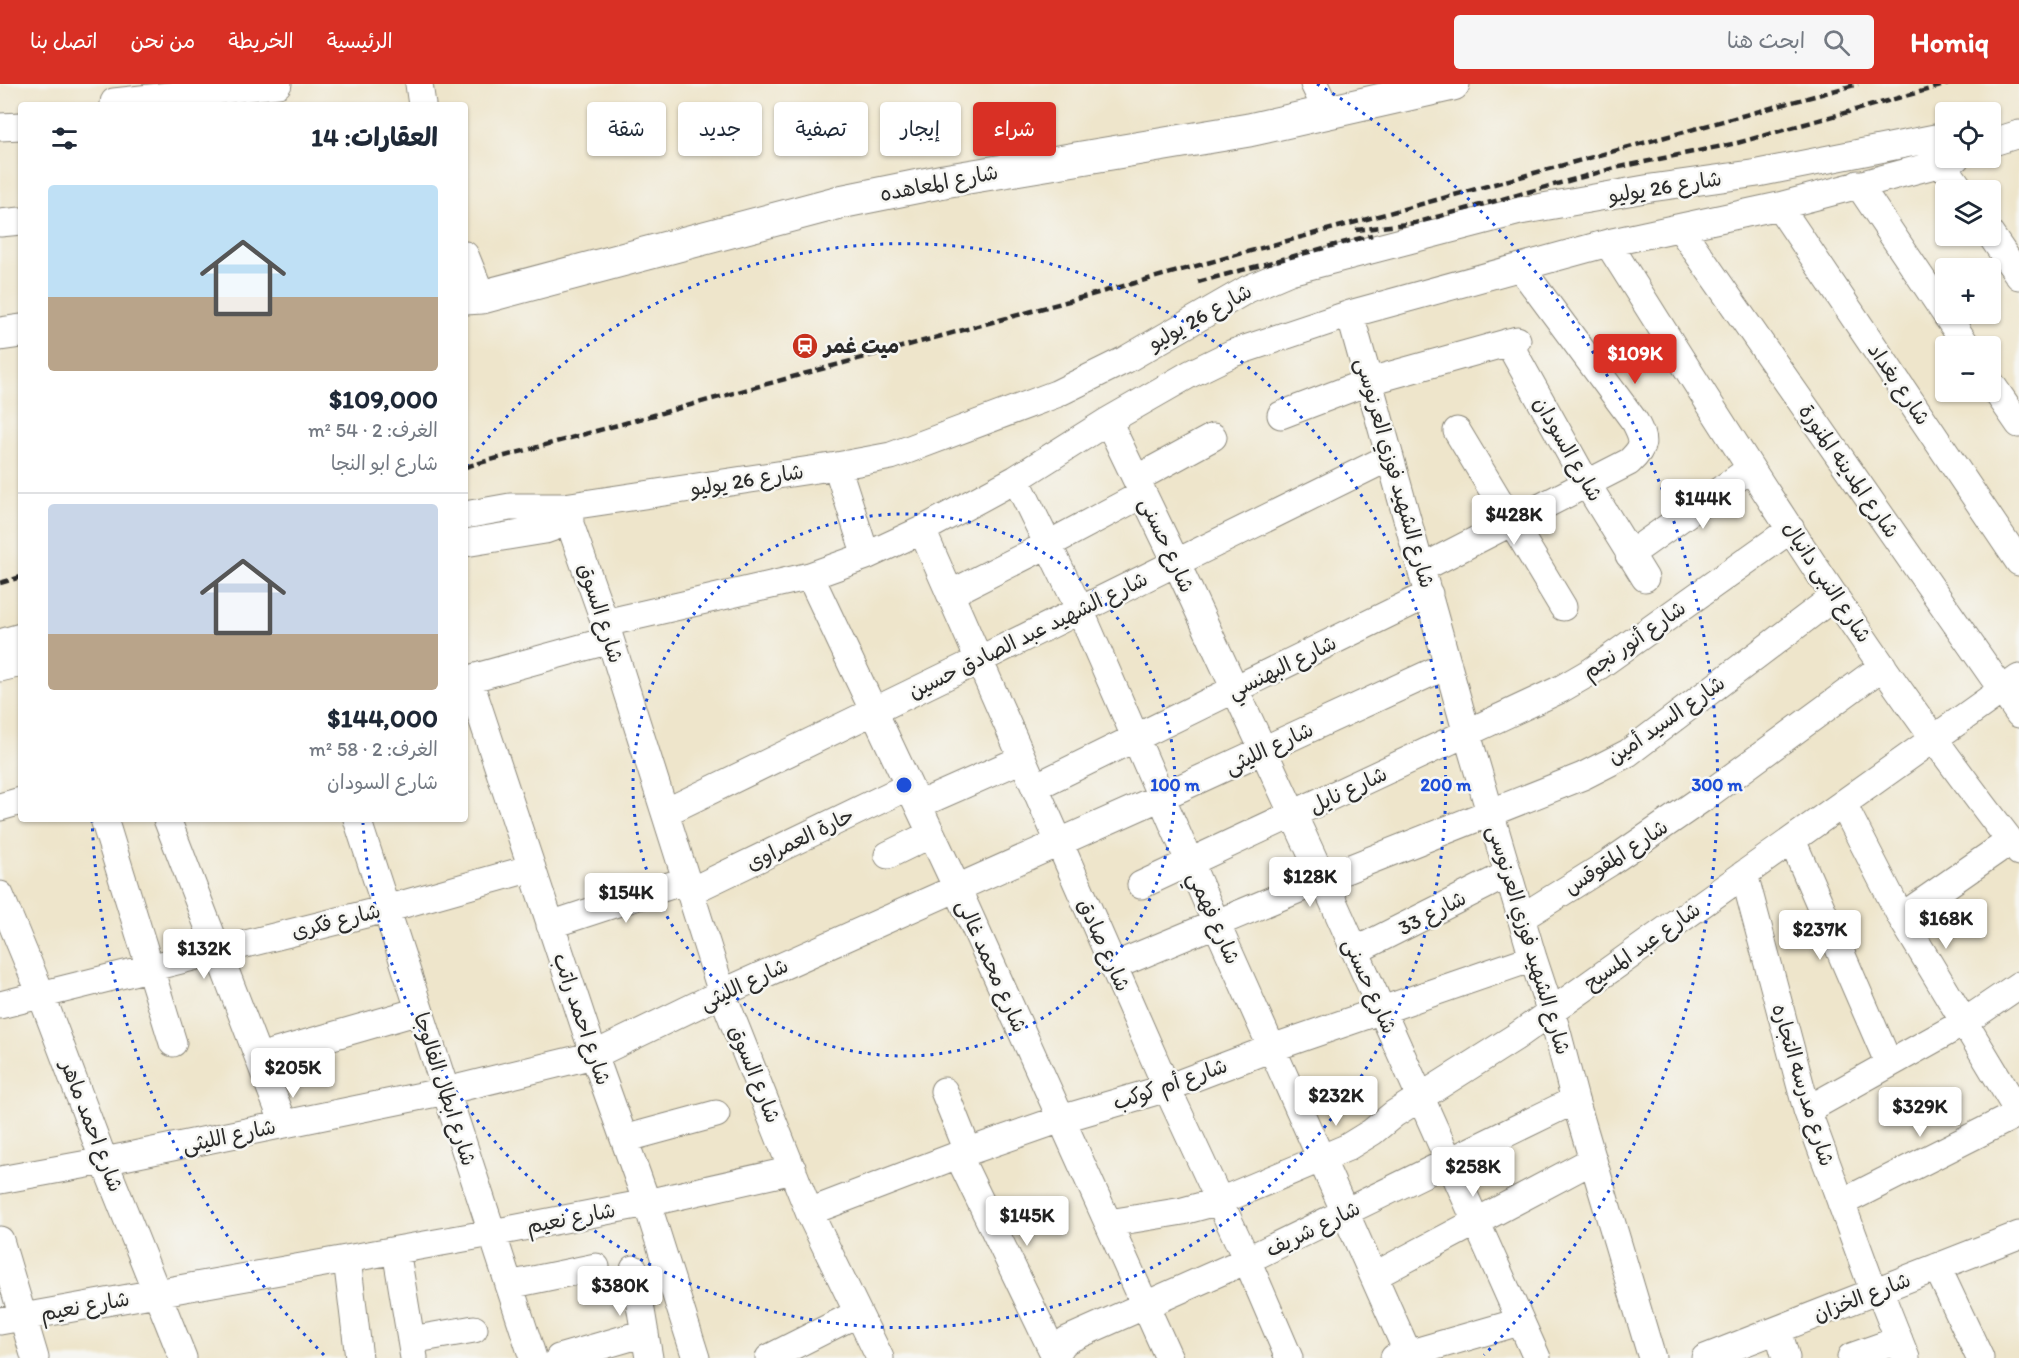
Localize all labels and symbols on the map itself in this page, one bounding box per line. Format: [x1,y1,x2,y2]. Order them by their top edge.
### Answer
street label: شارع المعاهده [878,159,1001,209]
street label: شارع 26 يوليو [1605,165,1724,211]
street label: شارع 26 يوليو [1143,278,1257,358]
station icon: ميت غمر [790,331,820,361]
place label: ميت غمر [822,333,899,359]
pin: $109K [1593,334,1677,385]
street label: شارع بغداد [1860,338,1936,431]
street label: شارع الشهيد فوزي العرنوسى [1348,355,1440,592]
street label: شارع السودان [1526,392,1608,507]
street label: شارع المدينه المنورة [1791,399,1905,544]
street label: شارع 26 يوليو [687,458,806,504]
pin: $144K [1661,479,1745,530]
street label: شارع حسنى [1132,493,1200,598]
pin: $428K [1472,495,1556,546]
street label: شارع النبى دانيال [1775,516,1877,649]
street label: شارع السوق [571,560,629,667]
street label: شارع الشهيد عبد الصادق حسين [904,566,1153,706]
street label: شارع أنور نجم [1577,595,1692,688]
street label: شارع البهنسي [1223,629,1343,710]
street label: شارع السيد أمين [1602,670,1731,772]
street label: شارع الليثى [1220,716,1318,782]
street label: شارع نايل [1305,761,1392,821]
text: 100 m [1150,774,1201,796]
text: 200 m [1421,774,1472,796]
text: 300 m [1691,774,1743,796]
centre of rings [894,775,914,795]
street label: حارة العمراوى [742,802,858,875]
street label: شارع المقوقس [1559,814,1674,902]
street label: شارع الشهيد فوزي العرنوسى [1480,822,1576,1058]
pin: $128K [1268,857,1352,908]
street label: شارع فهمي [1177,868,1246,971]
pin: $154K [584,873,668,924]
street label: شارع 33 [1394,885,1471,943]
street label: شارع صادق [1070,894,1136,996]
street label: شارع محمد غالى [949,895,1033,1037]
street label: شارع عبد المسيح [1579,896,1707,997]
street label: شارع فكرى [289,897,384,947]
pin: $168K [1904,899,1988,950]
pin: $237K [1778,910,1862,961]
pin: $132K [162,929,246,980]
street label: شارع حسنى [1336,934,1403,1039]
street label: شارع احمد راتب [545,949,617,1089]
street label: شارع الليثى [695,952,793,1018]
street label: شارع مدرسه التجاره [1764,1001,1840,1170]
street label: شارع ابطال الفالوجا [406,1009,482,1170]
street label: شارع السوق [722,1021,786,1128]
pin: $205K [251,1048,335,1099]
street label: شارع أم كوكب [1109,1052,1232,1119]
street label: شارع احمد ماهر [52,1054,129,1196]
pin: $232K [1294,1076,1378,1127]
pin: $329K [1878,1087,1962,1138]
street label: شارع الليثى [180,1113,279,1161]
pin: $258K [1431,1147,1515,1198]
street label: شارع شريف [1262,1195,1365,1265]
pin: $145K [985,1196,1069,1247]
street label: شارع نعيم [524,1197,618,1242]
pin: $380K [578,1266,662,1317]
street label: شارع الخزان [1810,1267,1915,1329]
street label: شارع نعيم [39,1285,132,1330]

